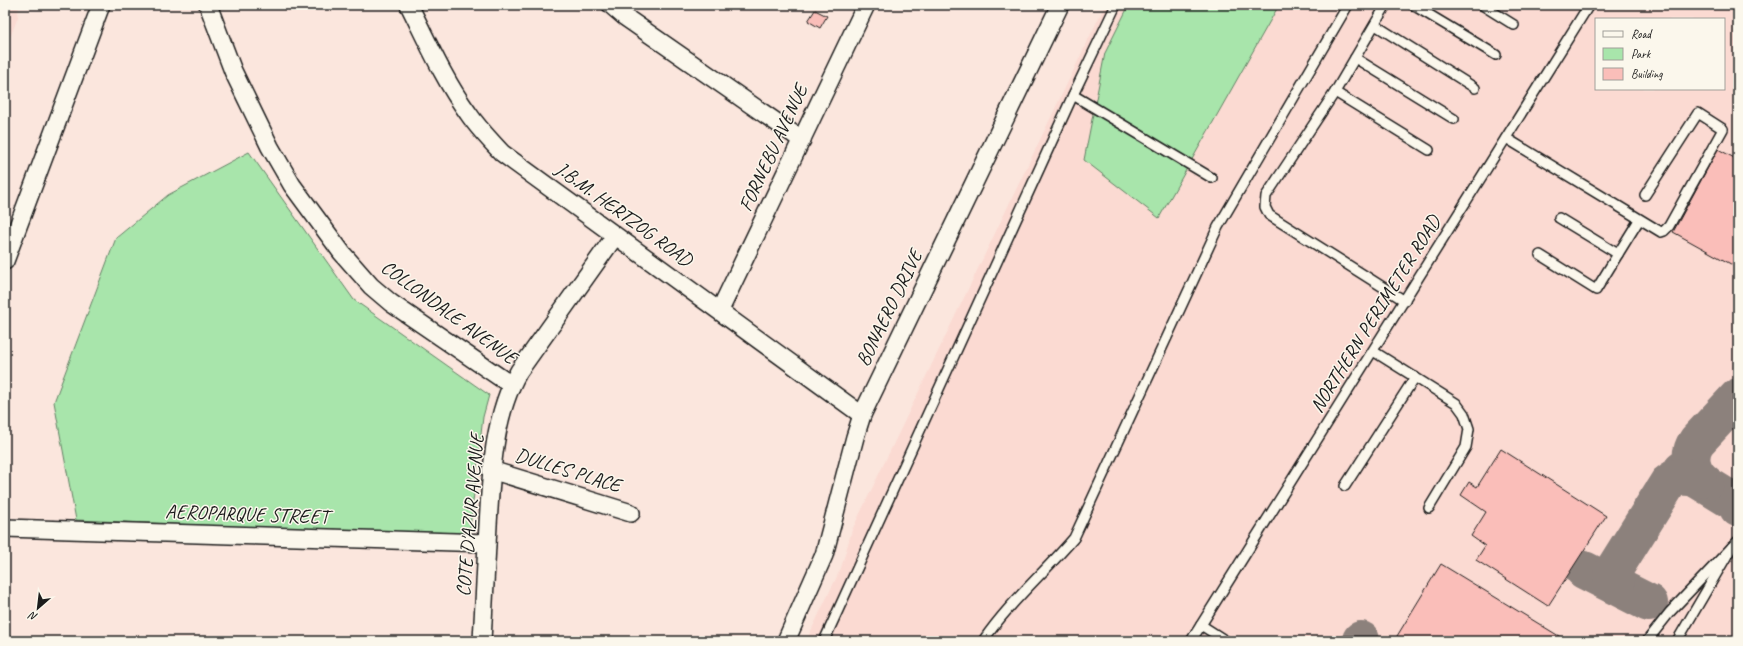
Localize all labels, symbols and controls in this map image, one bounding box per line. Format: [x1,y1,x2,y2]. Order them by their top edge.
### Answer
legend [1595,18,1725,90]
text: Road [1631,26,1653,42]
text: Park [1631,46,1652,62]
text: Building [1631,66,1663,82]
street label: FORNEBU AVENUE [733,79,814,215]
street label: J.B.M. HERTZOG ROAD [550,155,698,273]
street label: NORTHERN PERIMETER ROAD [1304,210,1447,417]
street label: BONAERO DRIVE [850,243,929,370]
street label: COLLONDALE AVENUE [376,254,524,371]
street label: COTE D'AZUR AVENUE [450,430,490,597]
street label: DULLES PLACE [512,442,626,499]
street label: AEROPARQUE STREET [165,499,334,530]
north arrow [18,588,58,628]
text: N [25,608,40,625]

